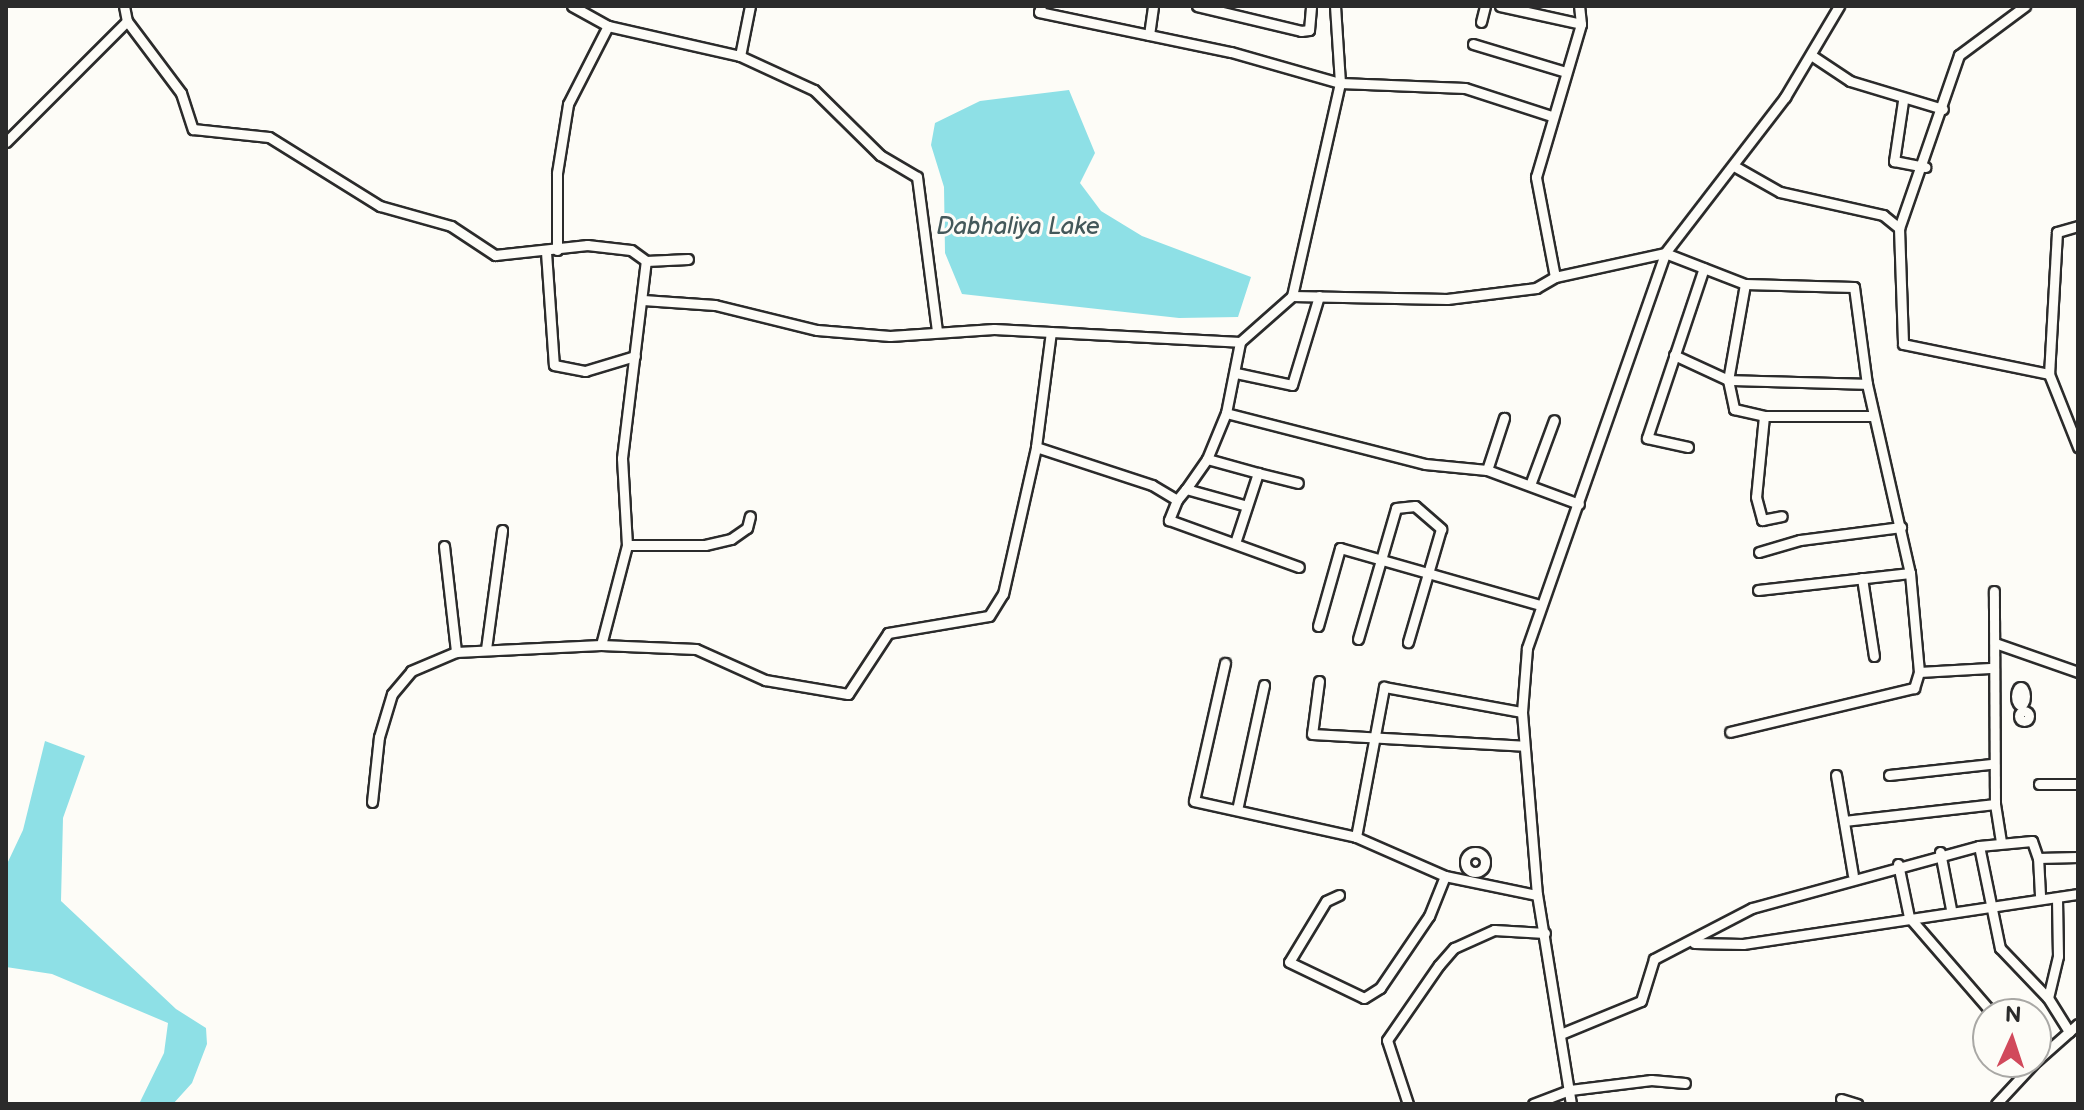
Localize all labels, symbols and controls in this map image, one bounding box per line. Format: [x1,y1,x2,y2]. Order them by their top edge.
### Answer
water label: Dabhaliya Lake [936,213,1100,241]
north arrow [1972,998,2052,1078]
text: N [2004,1002,2022,1029]

